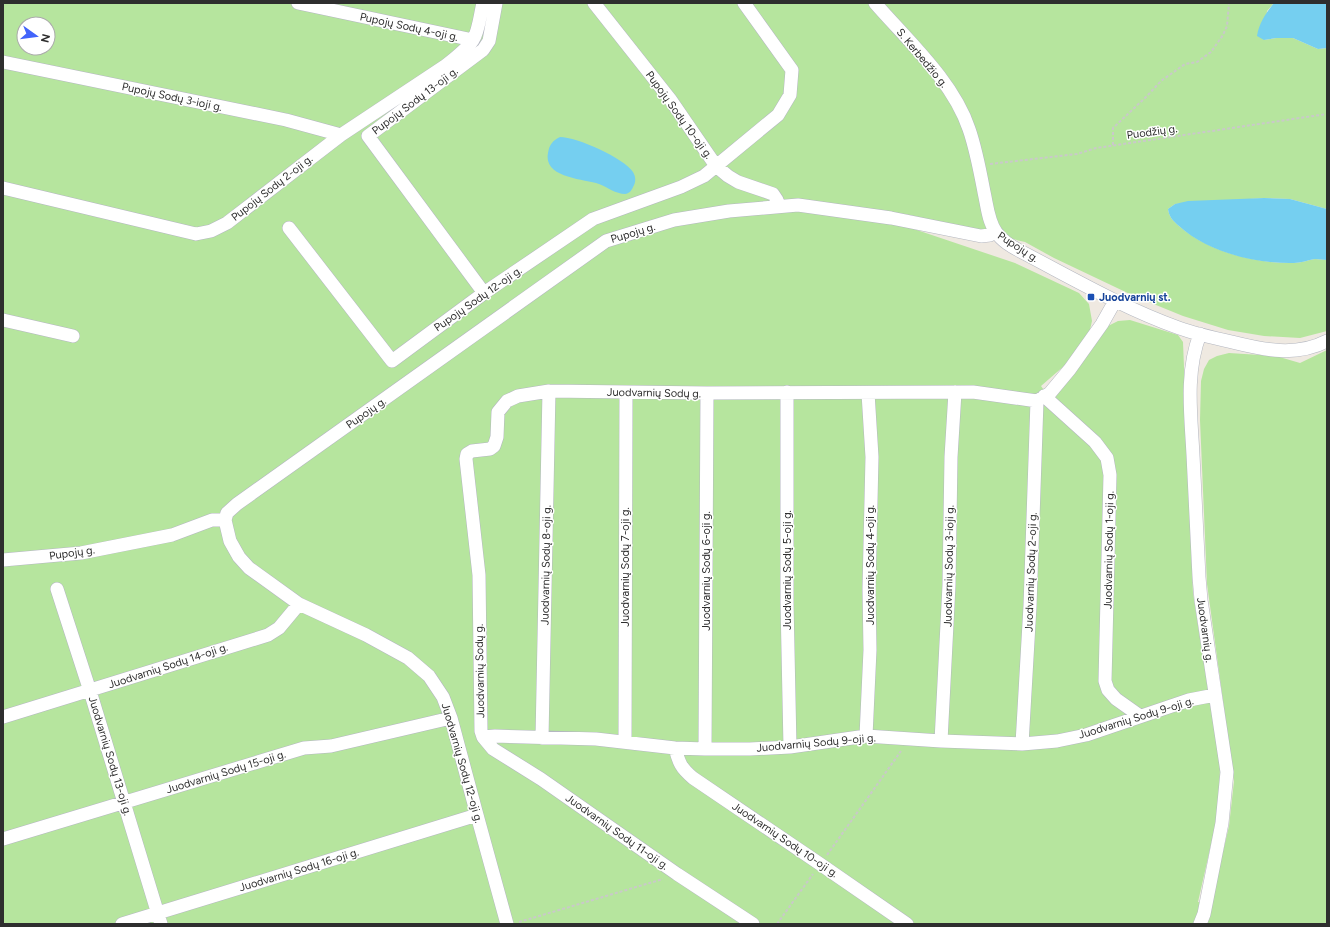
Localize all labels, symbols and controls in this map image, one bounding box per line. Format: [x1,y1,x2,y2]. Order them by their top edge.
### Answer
street label: Pupojų Sodų 4-oji g. [359,10,459,44]
north arrow [16,16,56,56]
street label: S. Kerbedžio g. [894,26,950,90]
text: N [38,33,53,44]
street label: Pupojų Sodų 13-oji g. [370,64,460,138]
street label: Pupojų Sodų 10-oji g. [643,69,715,161]
street label: Pupojų Sodų 3-ioji g. [121,80,223,114]
street label: Puodžių g. [1126,122,1178,142]
street label: Pupojų Sodų 2-oji g. [229,152,315,224]
street label: Pupojų g. [609,220,657,246]
street label: Pupojų g. [995,229,1041,265]
street label: Pupojų Sodų 12-oji g. [432,264,524,334]
place label: Juodvarnių st. [1099,291,1171,304]
marker: Juodvarnių st. [1086,292,1096,302]
street label: Juodvarnių Sodų g. [607,386,701,400]
street label: Pupojų g. [343,395,389,431]
street label: Juodvarnių Sodų 1-oji g. [1101,491,1117,609]
street label: Juodvarnių Sodų 8-oji g. [538,505,554,625]
street label: Juodvarnių Sodų 4-oji g. [864,505,877,625]
street label: Juodvarnių Sodų 3-ioji g. [941,505,957,627]
street label: Juodvarnių Sodų 7-oji g. [619,507,632,627]
street label: Juodvarnių Sodų 5-oji g. [781,510,794,630]
street label: Juodvarnių Sodų 6-oji g. [700,511,713,631]
street label: Juodvarnių Sodų 2-oji g. [1022,512,1040,632]
street label: Pupojų g. [48,543,96,563]
street label: Juodvarnių g. [1194,596,1216,664]
street label: Juodvarnių Sodų g. [473,624,487,718]
street label: Juodvarnių Sodų 14-oji g. [107,641,229,691]
street label: Juodvarnių Sodų 9-oji g. [1077,694,1195,742]
street label: Juodvarnių Sodų 13-oji g. [86,695,134,817]
street label: Juodvarnių Sodų 12-oji g. [439,702,485,824]
street label: Juodvarnių Sodų 9-oji g. [756,731,876,755]
street label: Juodvarnių Sodų 15-oji g. [165,748,287,796]
street label: Juodvarnių Sodų 11-oji g. [563,792,671,872]
street label: Juodvarnių Sodų 10-oji g. [730,800,840,880]
street label: Juodvarnių Sodų 16-oji g. [238,846,360,894]

